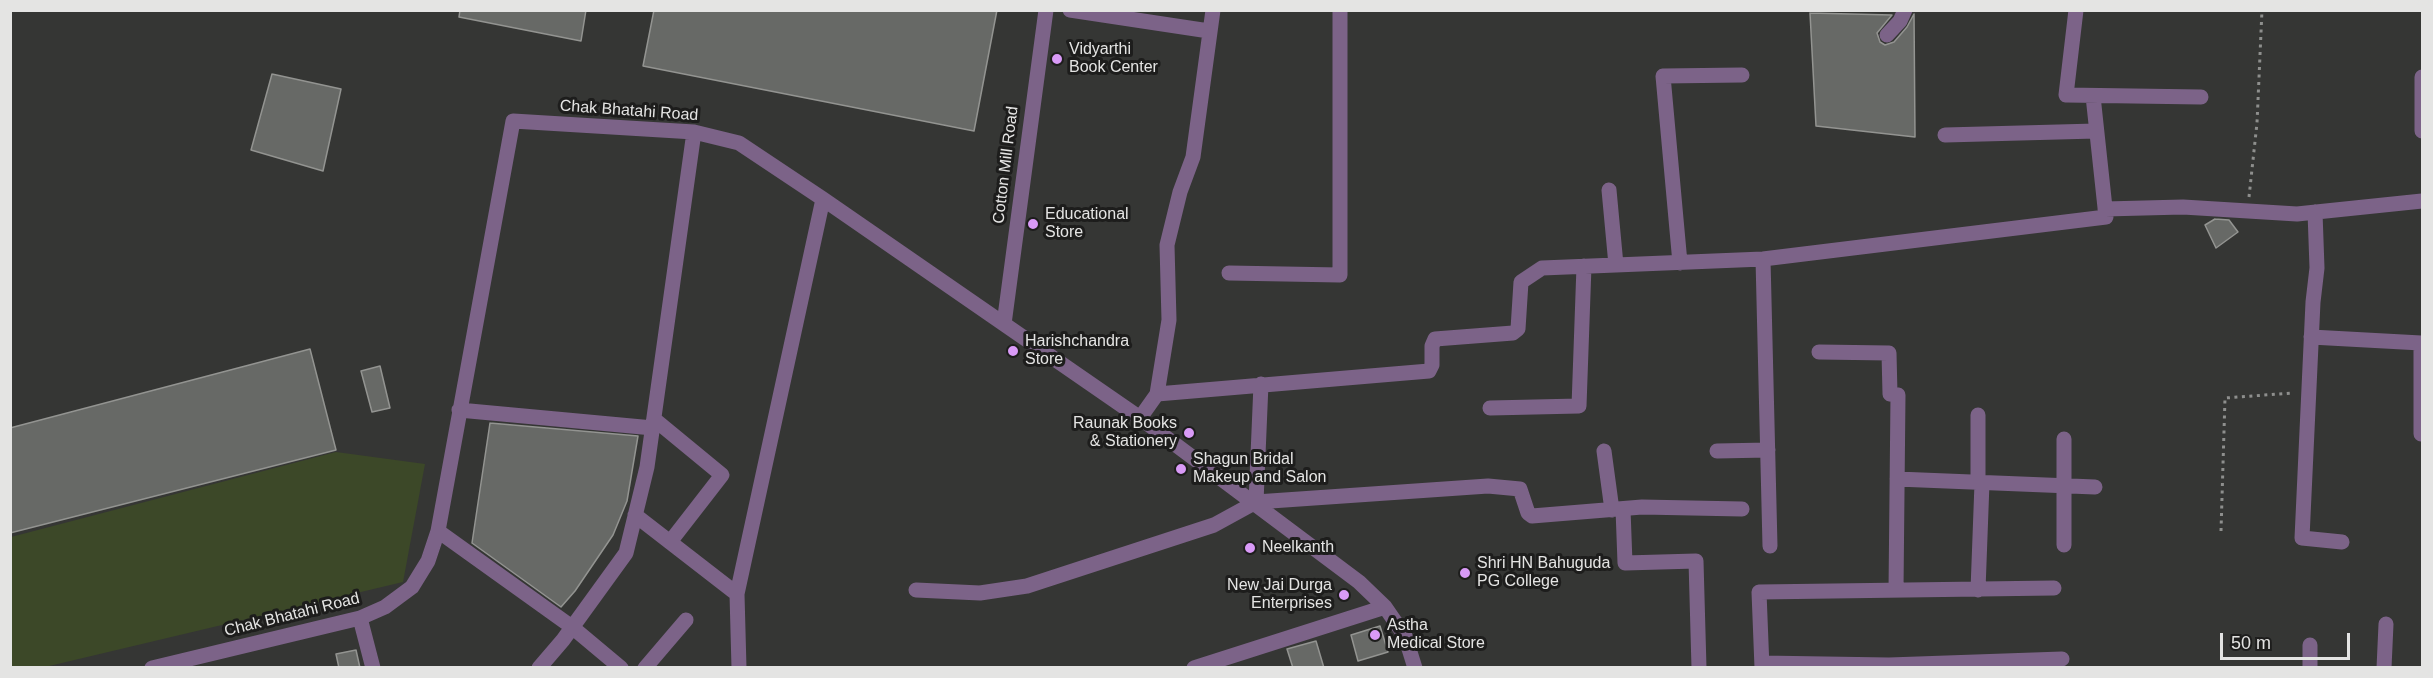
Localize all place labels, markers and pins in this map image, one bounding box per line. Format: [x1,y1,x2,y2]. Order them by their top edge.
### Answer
place label: Vidyarthi Book Center [1069,40,1158,78]
marker: Vidyarthi Book Center [1050,52,1064,66]
place label: Educational Store [1045,205,1129,243]
marker: Educational Store [1026,217,1040,231]
place label: Harishchandra Store [1025,332,1129,370]
marker: Harishchandra Store [1006,344,1020,358]
place label: Raunak Books & Stationery [1073,414,1177,452]
marker: Raunak Books & Stationery [1182,426,1196,440]
place label: Shagun Bridal Makeup and Salon [1193,450,1326,488]
marker: Shagun Bridal Makeup and Salon [1174,462,1188,476]
place label: Neelkanth [1262,538,1334,558]
marker: Neelkanth [1243,541,1257,555]
place label: Shri HN Bahuguda PG College [1477,554,1610,592]
marker: Shri HN Bahuguda PG College [1458,566,1472,580]
place label: New Jai Durga Enterprises [1227,576,1332,614]
marker: New Jai Durga Enterprises [1337,588,1351,602]
place label: Astha Medical Store [1387,616,1485,654]
marker: Astha Medical Store [1368,628,1382,642]

